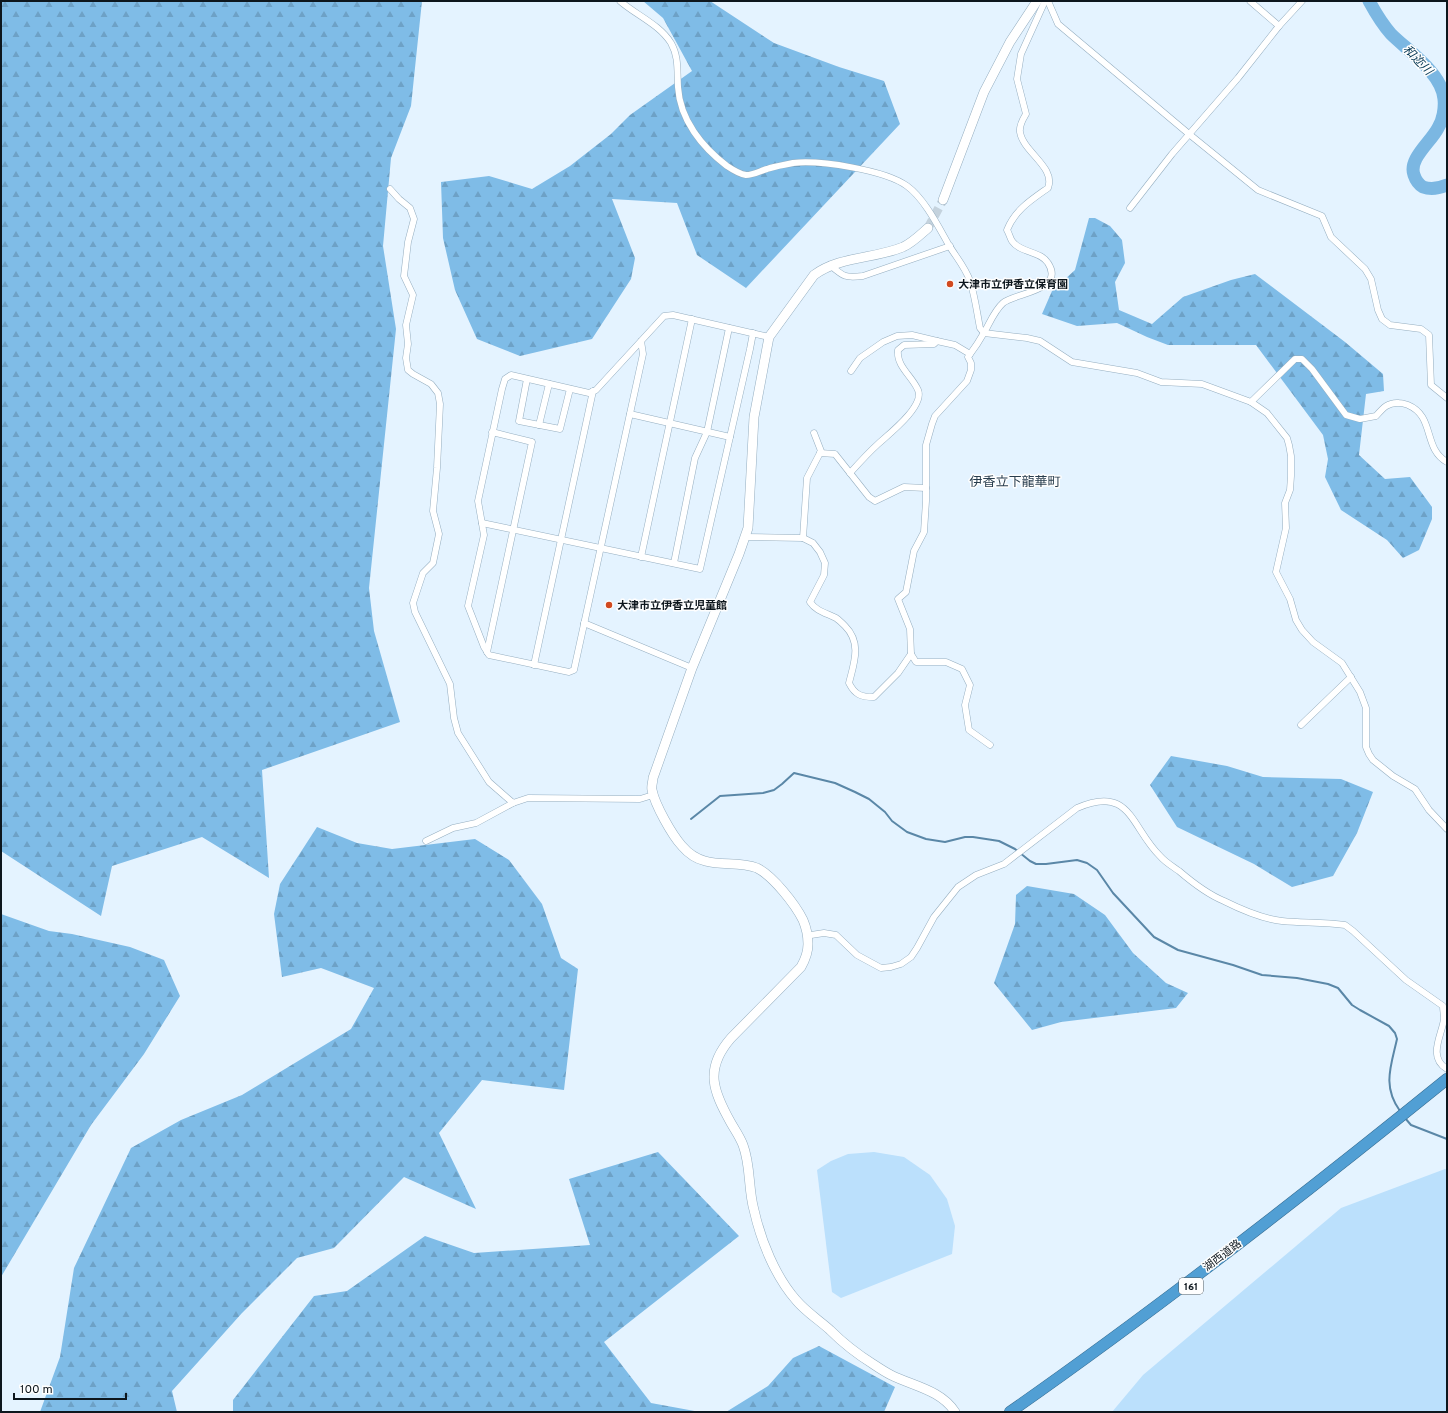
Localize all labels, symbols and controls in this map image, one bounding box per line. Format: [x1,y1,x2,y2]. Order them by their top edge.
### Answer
water label: 和迩川 [1399,42,1437,81]
place label: 大津市立伊香立保育園 [958,278,1068,292]
marker: 大津市立伊香立保育園 [945,279,955,289]
district label: 伊香立下龍華町 [969,475,1061,491]
place label: 大津市立伊香立児童館 [617,599,727,613]
marker: 大津市立伊香立児童館 [604,600,614,610]
street label: 湖西道路 [1201,1237,1244,1275]
road number: 161 [1179,1278,1203,1294]
scale bar [14,1375,126,1401]
text: 100 m [20,1382,53,1398]

